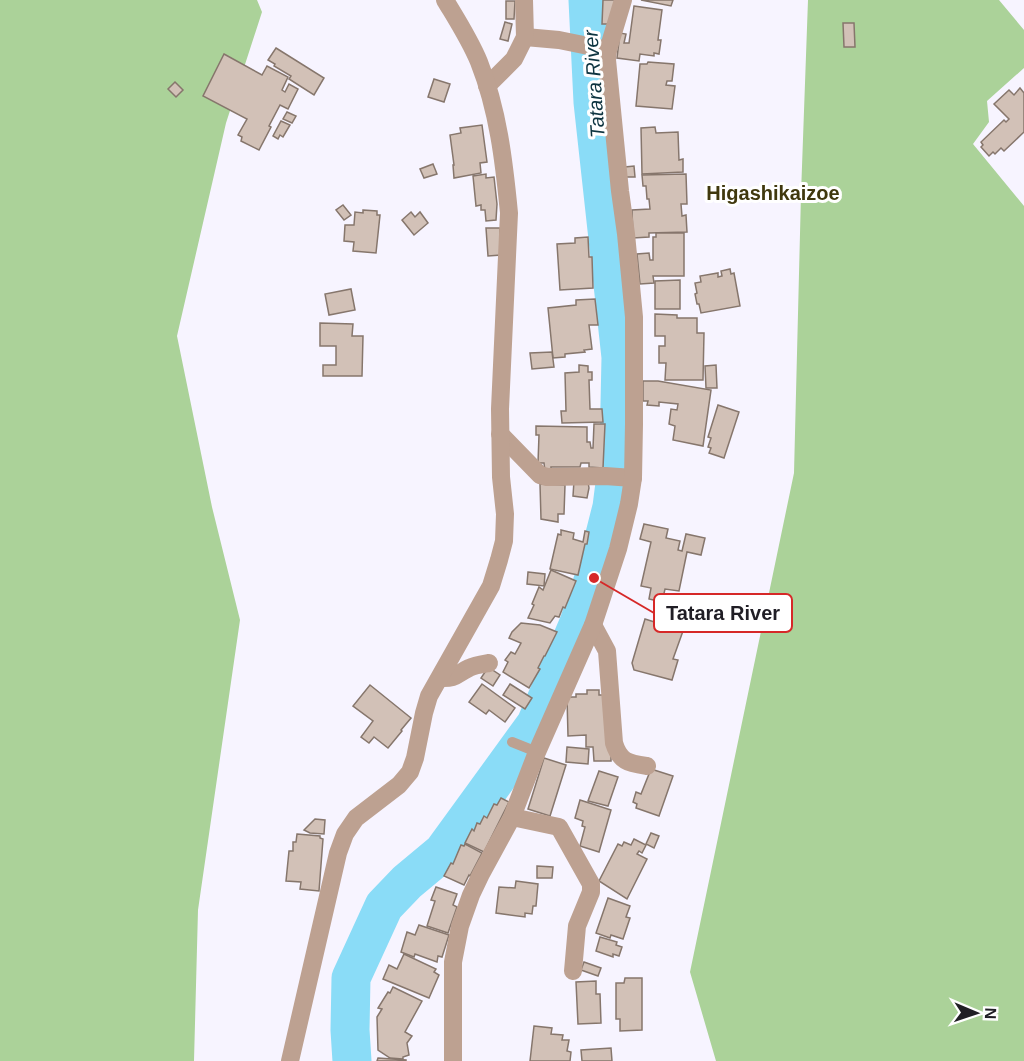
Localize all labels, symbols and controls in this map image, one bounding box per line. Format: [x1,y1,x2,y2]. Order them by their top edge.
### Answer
water label: Tatara River [579,28,609,139]
district label: Higashikaizoe [706,182,840,204]
callout: Tatara River [654,594,792,632]
text: Tatara River [666,602,780,624]
north arrow [946,983,1006,1043]
text: N [982,1007,999,1020]

